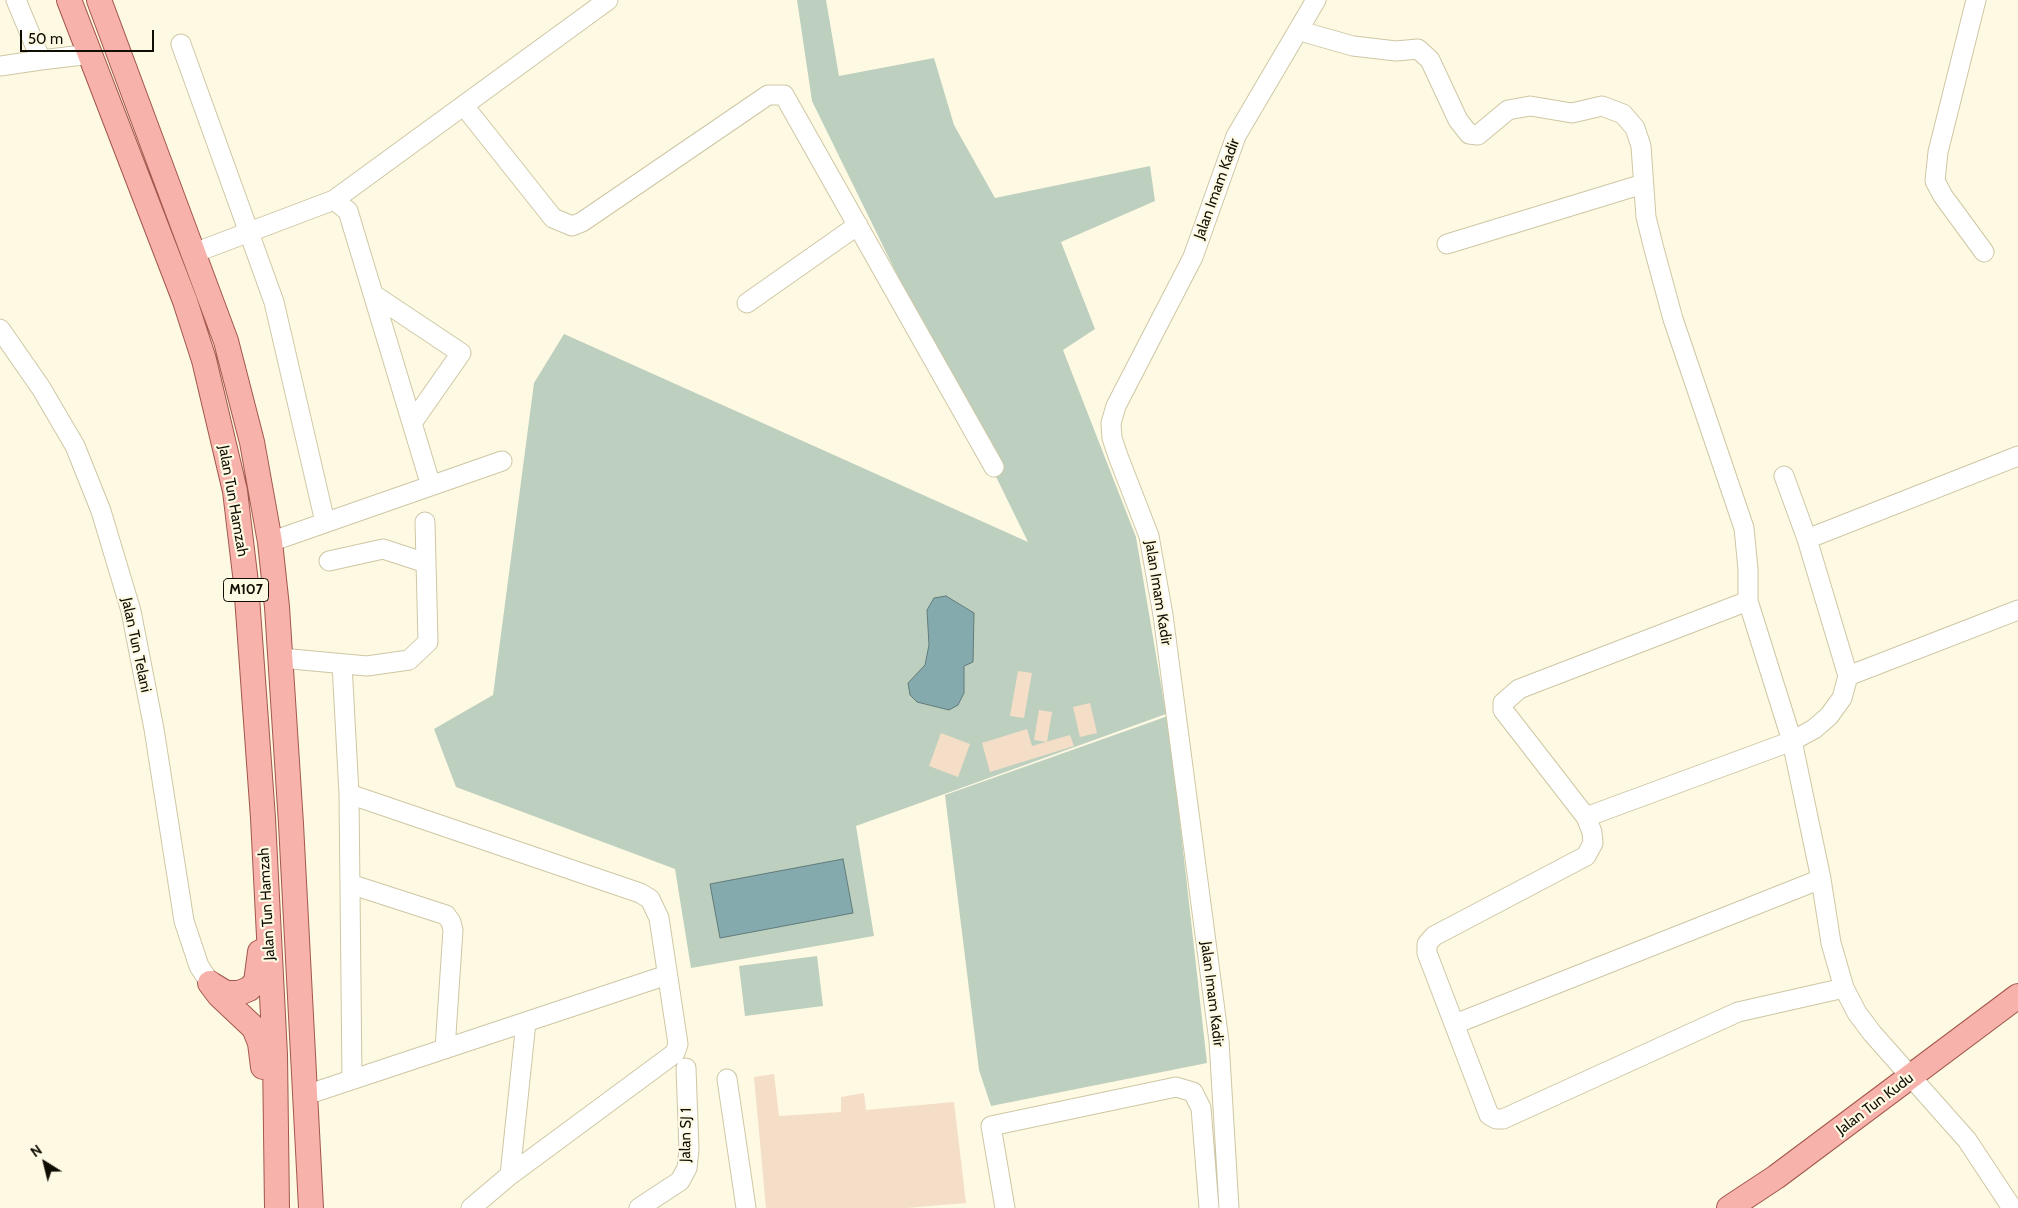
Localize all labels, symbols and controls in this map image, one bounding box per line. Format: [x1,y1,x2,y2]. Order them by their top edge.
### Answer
scale bar [22,20,156,52]
text: 50 m [28,30,63,48]
street label: Jalan Imam Kadir [1190,136,1244,242]
street label: Jalan Tun Hamzah [214,444,252,558]
street label: Jalan Imam Kadir [1141,539,1175,647]
road number: M107 [224,578,268,602]
street label: Jalan Tun Telani [117,596,155,694]
street label: Jalan Tun Hamzah [255,847,279,961]
street label: Jalan Imam Kadir [1197,940,1227,1048]
street label: Jalan Tun Kudu [1833,1069,1917,1139]
street label: Jalan SJ 1 [677,1108,695,1162]
north arrow [20,1138,70,1188]
text: N [27,1141,45,1161]

